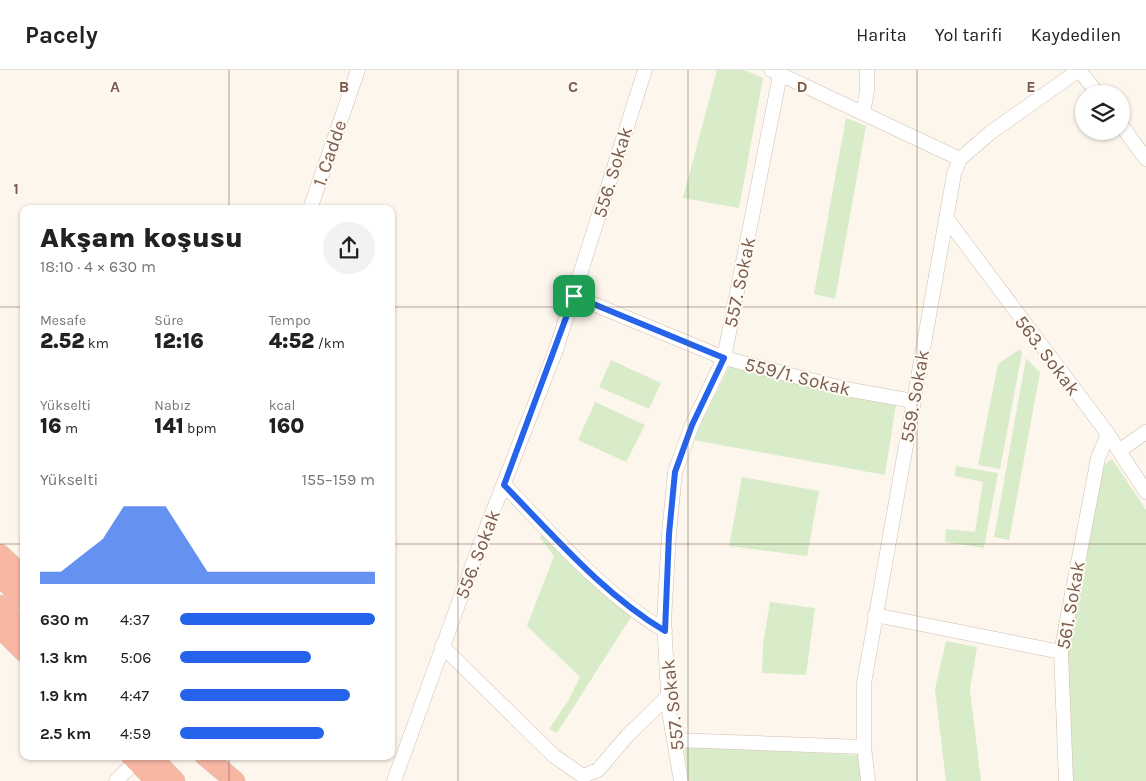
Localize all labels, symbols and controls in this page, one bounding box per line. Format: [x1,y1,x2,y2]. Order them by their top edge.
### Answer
text: Pacely [25,21,98,49]
text: Harita [856,24,907,46]
text: Yol tarifi [935,24,1003,46]
text: Kaydedilen [1031,24,1121,46]
text: A [110,77,120,96]
text: B [339,77,349,96]
text: C [568,77,578,96]
text: D [797,77,808,96]
text: E [1026,77,1036,96]
map controls [1075,85,1130,140]
button: layers [1075,85,1130,140]
street label: 1. Cadde [308,117,352,189]
street label: 556. Sokak [589,124,637,220]
text: 1 [13,179,19,198]
text: Akşam koşusu [40,221,243,254]
button: share [323,222,375,274]
street label: 557. Sokak [720,235,760,330]
text: 18:10 · 4 × 630 m [40,257,156,276]
pin [553,275,595,317]
icon: arrive [560,282,588,310]
street label: 563. Sokak [1010,311,1085,400]
text: Mesafe [40,312,86,329]
text: Süre [154,312,184,329]
text: Tempo [269,312,311,329]
text: 2.52 [40,329,84,353]
text: 12:16 [154,329,204,353]
text: 4:52 [269,329,314,353]
text: km [84,335,109,352]
text: /km [314,335,345,352]
street label: 559. Sokak [896,348,934,444]
street label: 559/1. Sokak [742,353,853,401]
text: Yükselti [40,397,91,414]
text: Nabız [154,397,191,414]
text: kcal [269,397,295,414]
text: 16 [40,414,62,438]
text: 141 [154,414,184,438]
text: 160 [269,414,304,438]
text: m [62,420,78,437]
text: bpm [184,420,217,437]
text: Yükselti [40,470,98,489]
text: 155–159 m [302,470,375,489]
street label: 556. Sokak [451,506,505,602]
street label: 561. Sokak [1052,559,1090,651]
text: 630 m [40,610,89,629]
text: 4:37 [120,610,150,629]
text: 1.3 km [40,648,88,667]
text: 5:06 [120,648,151,667]
street label: 557. Sokak [657,658,689,752]
text: 1.9 km [40,686,88,705]
text: 4:47 [120,686,149,705]
text: 2.5 km [40,724,91,743]
text: 4:59 [120,724,151,743]

